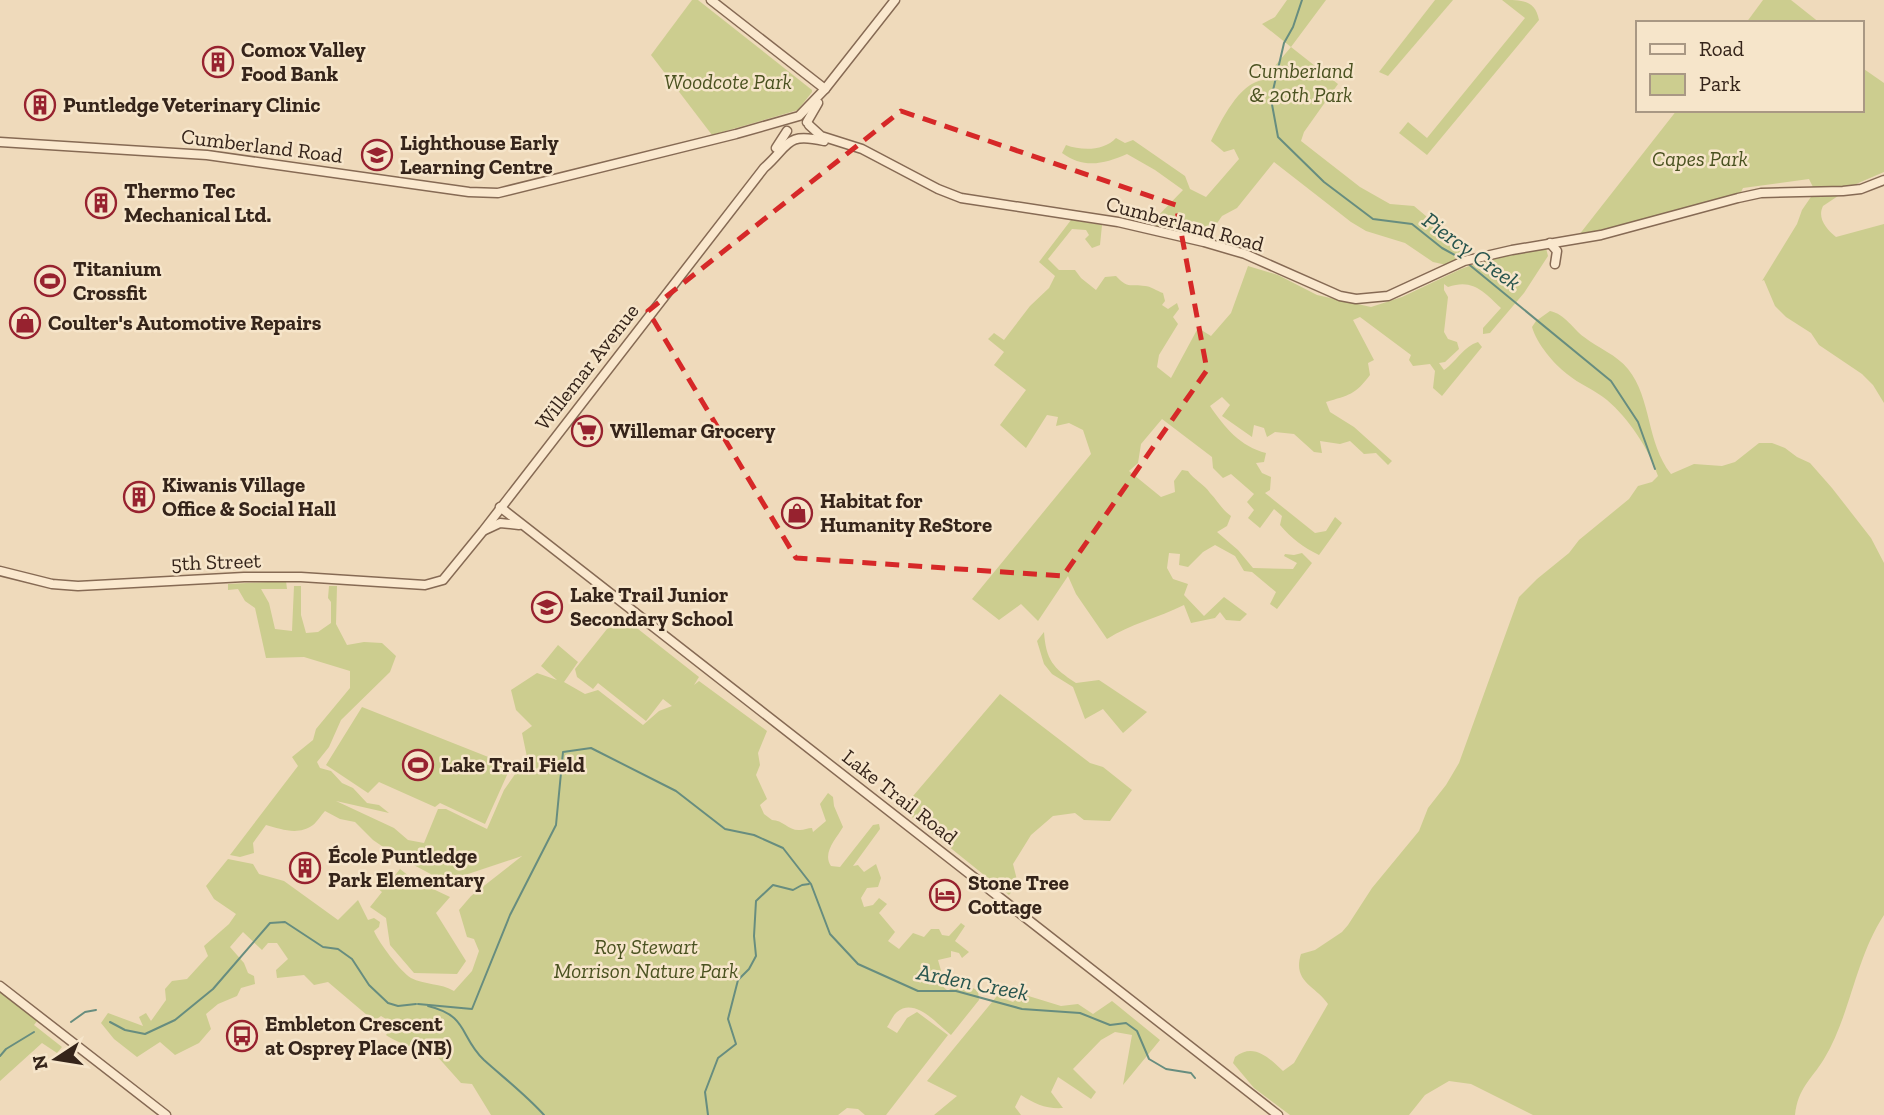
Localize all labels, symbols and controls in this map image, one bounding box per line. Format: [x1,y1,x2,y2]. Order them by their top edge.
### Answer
legend [1636,21,1863,112]
text: Road [1699,36,1745,61]
place label: Comox Valley Food Bank [241,37,366,86]
building icon: Comox Valley Food Bank [201,45,235,79]
park label: Cumberland & 20th Park [1249,58,1354,107]
park label: Woodcote Park [664,69,792,94]
text: Park [1699,71,1741,96]
building icon: Puntledge Veterinary Clinic [23,88,57,122]
place label: Puntledge Veterinary Clinic [63,92,320,117]
street label: Cumberland Road [180,123,345,168]
place label: Lighthouse Early Learning Centre [400,130,559,179]
school or university icon: Lighthouse Early Learning Centre [360,138,394,172]
park label: Capes Park [1652,146,1748,171]
place label: Thermo Tec Mechanical Ltd. [124,178,271,227]
building icon: Thermo Tec Mechanical Ltd. [84,186,118,220]
street label: Cumberland Road [1103,190,1267,257]
water label: Piercy Creek [1417,206,1527,296]
place label: Titanium Crossfit [73,256,162,305]
sports icon: Titanium Crossfit [33,264,67,298]
street label: Willemar Avenue [529,298,644,435]
shop icon: Coulter's Automotive Repairs [8,306,42,340]
place label: Coulter's Automotive Repairs [48,310,322,335]
supermarket icon: Willemar Grocery [570,414,604,448]
place label: Willemar Grocery [610,418,775,443]
place label: Kiwanis Village Office & Social Hall [162,472,336,521]
building icon: Kiwanis Village Office & Social Hall [122,480,156,514]
place label: Habitat for Humanity ReStore [820,488,992,537]
shop icon: Habitat for Humanity ReStore [780,496,814,530]
street label: 5th Street [170,547,262,576]
place label: Lake Trail Junior Secondary School [570,582,733,631]
school or university icon: Lake Trail Junior Secondary School [530,590,564,624]
street label: Lake Trail Road [838,744,963,850]
sports icon: Lake Trail Field [401,748,435,782]
place label: Lake Trail Field [441,752,585,777]
place label: École Puntledge Park Elementary [328,843,485,892]
building icon: École Puntledge Park Elementary [288,851,322,885]
place label: Stone Tree Cottage [968,870,1069,919]
hotel icon: Stone Tree Cottage [928,878,962,912]
park label: Roy Stewart Morrison Nature Park [554,934,738,983]
water label: Arden Creek [914,957,1031,1007]
place label: Embleton Crescent at Osprey Place (NB) [265,1011,452,1060]
bus stop icon: Embleton Crescent at Osprey Place (NB) [225,1019,259,1053]
north arrow [21,1024,91,1094]
text: N [27,1053,53,1072]

